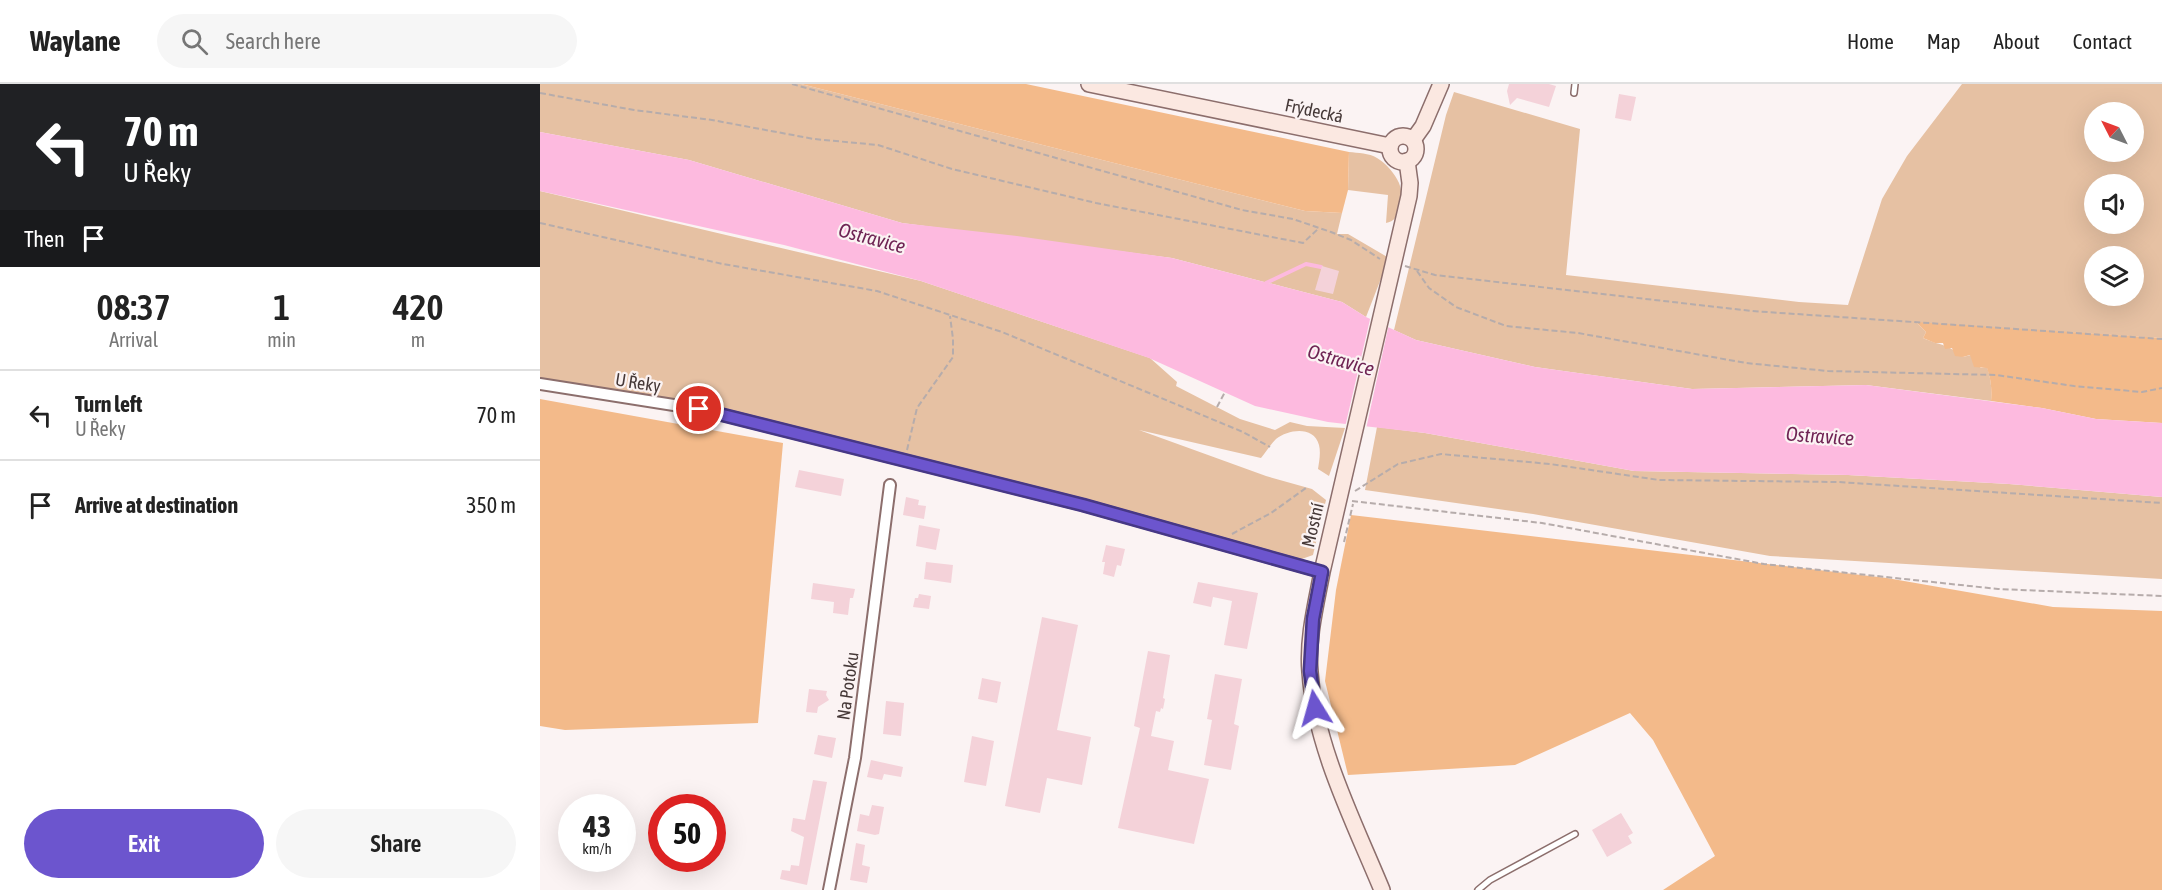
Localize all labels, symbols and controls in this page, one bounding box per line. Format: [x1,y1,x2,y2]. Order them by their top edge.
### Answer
search box [157,14,577,68]
text: Waylane [30,25,121,57]
icon: search [178,25,211,58]
text: Search here [226,28,321,54]
text: Home [1847,29,1894,53]
text: Map [1927,29,1961,53]
text: About [1994,29,2040,53]
text: Contact [2073,29,2132,53]
street label: Frýdecká [1283,94,1345,127]
north arrow [2084,102,2144,162]
map controls [2084,102,2144,306]
text: 70 m [123,107,198,155]
icon: left [24,108,102,186]
text: U Řeky [123,157,191,188]
button: sound [2084,174,2144,234]
water label: Ostravice [836,218,908,257]
icon: arrive [77,222,110,255]
text: Then [24,226,65,252]
button: layers [2084,246,2144,306]
text: 08:37 [97,286,171,328]
text: 1 [273,286,290,328]
text: 420 [393,286,443,328]
text: Arrival [109,328,158,351]
text: min [267,328,296,351]
text: m [411,328,425,351]
water label: Ostravice [1305,339,1377,380]
street label: U Řeky [614,369,662,396]
pin [673,383,724,434]
text: Turn left [75,391,142,417]
icon: arrive [682,392,715,425]
icon: left [24,399,57,432]
text: 70 m [476,402,516,428]
text: U Řeky [75,417,126,440]
water label: Ostravice [1785,422,1855,449]
icon: arrive [24,489,57,522]
text: Arrive at destination [75,492,238,518]
text: 350 m [466,492,516,518]
street label: Mostní [1297,501,1328,549]
street label: Na Potoku [832,650,863,721]
position arrow [1283,676,1347,740]
speed limit sign: 50 [648,794,726,872]
button: Exit [24,809,264,878]
button: Share [276,809,516,878]
text: 43 [583,809,611,843]
text: km/h [582,840,612,857]

